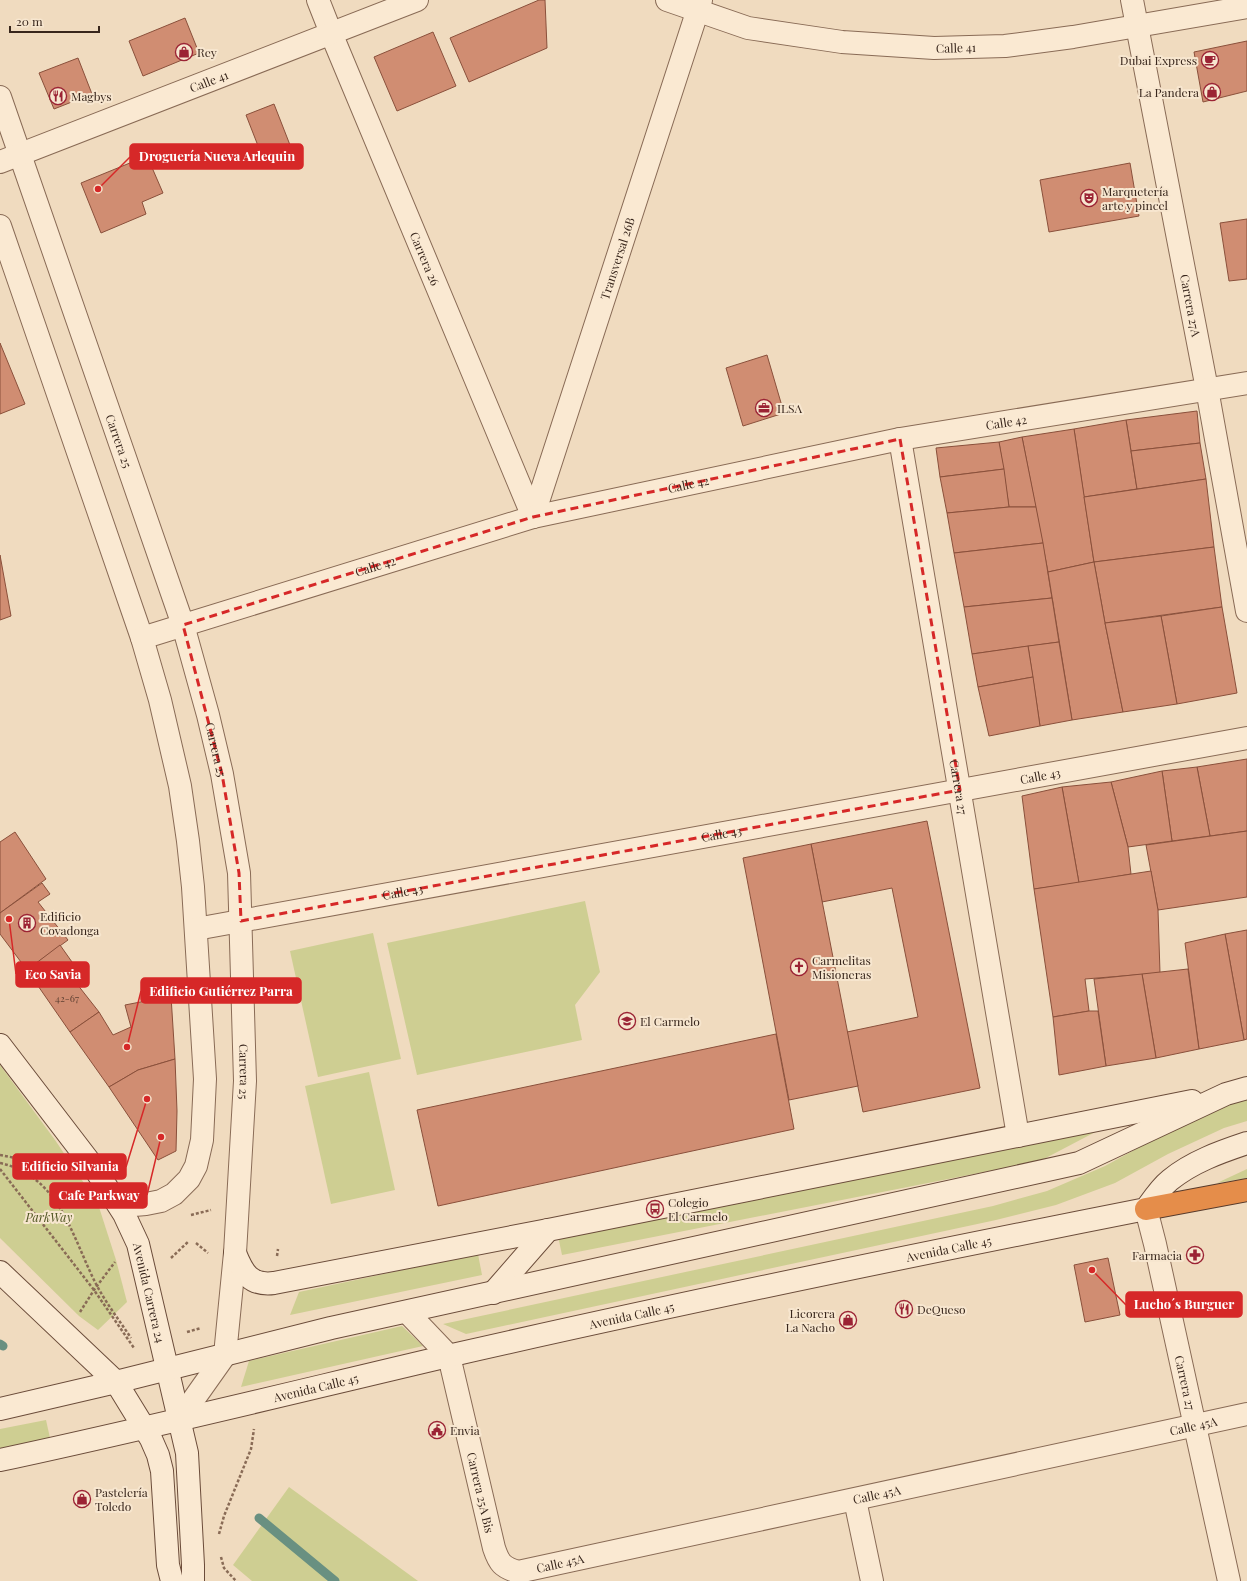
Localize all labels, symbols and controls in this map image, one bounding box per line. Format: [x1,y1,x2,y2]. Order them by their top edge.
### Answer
scale bar [10,8,99,34]
text: 20 m [16,13,43,29]
street label: Calle 41 [936,39,977,56]
shop icon: Rey [174,42,194,62]
place label: Rey [197,44,217,60]
cafe icon: Dubai Express [1200,50,1220,70]
place label: Dubai Express [1120,52,1197,68]
street label: Calle 41 [187,66,231,96]
shop icon: La Pandera [1202,82,1222,102]
place label: La Pandera [1139,84,1199,100]
restaurant icon: Magbys [48,86,68,106]
place label: Magbys [71,88,112,104]
callout: Droguería Nueva Arlequin [130,144,303,169]
text: Droguería Nueva Arlequin [139,147,295,164]
place label: Marquetería arte y pincel [1102,183,1169,213]
theatre icon: Marquetería arte y pincel [1079,188,1099,208]
street label: Transversal 26B [596,215,638,302]
street label: Carrera 26 [407,229,444,288]
street label: Carrera 27A [1177,273,1205,338]
office icon: ILSA [754,398,774,418]
place label: ILSA [777,400,803,416]
street label: Calle 42 [984,411,1028,433]
street label: Carrera 25 [103,412,136,470]
street label: Calle 42 [666,472,710,496]
street label: Calle 42 [353,552,398,580]
street label: Carrera 25 [202,721,230,778]
street label: Carrera 27 [946,758,971,816]
street label: Calle 43 [1019,764,1062,787]
street label: Calle 43 [700,822,743,845]
street label: Calle 43 [381,880,424,903]
place label: Edificio Covadonga [40,908,99,938]
building icon: Edificio Covadonga [17,913,37,933]
place label: Carmelitas Misioneras [812,952,871,982]
church icon: Carmelitas Misioneras [789,957,809,977]
callout: Eco Savia [16,962,89,987]
text: Eco Savia [25,965,82,982]
callout: Edificio Gutiérrez Parra [141,978,301,1003]
text: Edificio Gutiérrez Parra [149,982,293,999]
house number: 42-67 [55,991,79,1005]
school or university icon: El Carmelo [617,1011,637,1031]
place label: El Carmelo [640,1013,700,1029]
street label: Carrera 25 [236,1044,253,1100]
callout: Edificio Silvania [13,1154,126,1179]
text: Edificio Silvania [21,1157,119,1174]
callout: Cafe Parkway [50,1183,147,1208]
text: Cafe Parkway [58,1186,140,1203]
place label: Colegio El Carmelo [668,1194,728,1224]
bus stop icon: Colegio El Carmelo [645,1199,665,1219]
park label: ParkWay [25,1209,73,1225]
street label: Avenida Calle 45 [904,1232,993,1265]
street label: Avenida Carrera 24 [130,1240,169,1345]
pharmacy icon: Farmacia [1185,1245,1205,1265]
place label: Farmacia [1132,1247,1182,1263]
callout: Lucho´s Burguer [1126,1292,1242,1317]
text: Lucho´s Burguer [1134,1295,1234,1312]
street label: Avenida Calle 45 [587,1298,676,1332]
restaurant icon: DeQueso [894,1299,914,1319]
place label: DeQueso [917,1301,966,1317]
place label: Licorera La Nacho [785,1305,835,1335]
shop icon: Licorera La Nacho [838,1310,858,1330]
street label: Carrera 27 [1172,1354,1199,1412]
street label: Avenida Calle 45 [271,1370,360,1405]
street label: Calle 45A [1168,1413,1219,1439]
public building icon: Envia [427,1420,447,1440]
place label: Envia [450,1422,480,1438]
street label: Carrera 25A Bis [464,1450,498,1535]
street label: Calle 45A [851,1481,902,1507]
place label: Pastelería Toledo [95,1484,148,1514]
shop icon: Pastelería Toledo [72,1489,92,1509]
street label: Calle 45A [535,1550,586,1576]

